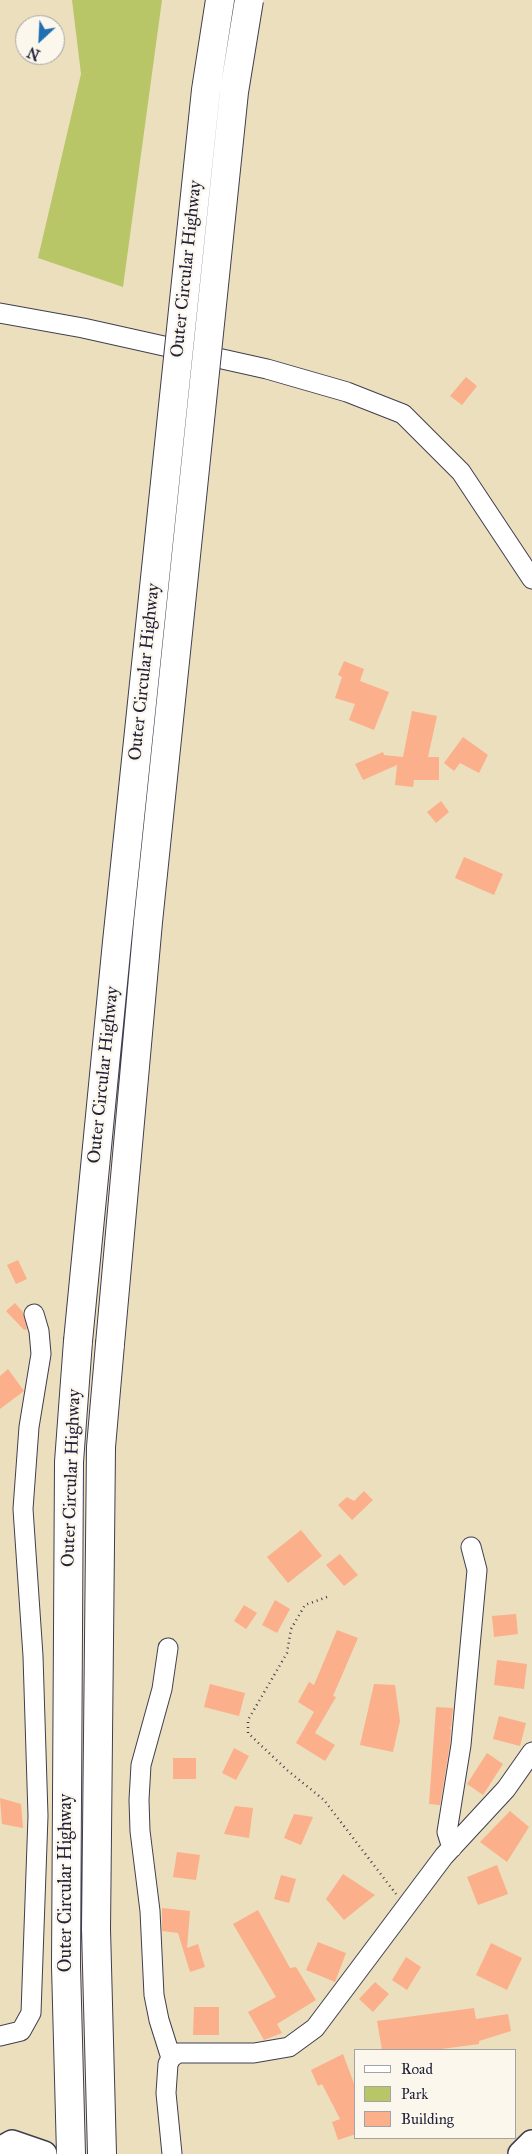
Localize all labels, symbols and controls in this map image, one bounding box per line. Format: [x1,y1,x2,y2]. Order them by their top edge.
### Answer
north arrow [15,15,65,65]
text: N [25,43,43,63]
street label: Outer Circular Highway [167,179,207,359]
street label: Outer Circular Highway [125,582,165,762]
street label: Outer Circular Highway [84,985,124,1165]
street label: Outer Circular Highway [58,1389,86,1567]
street label: Outer Circular Highway [56,1794,78,1972]
legend [354,2049,517,2139]
text: Road [401,2060,433,2078]
text: Park [401,2085,428,2103]
text: Building [401,2110,454,2128]

